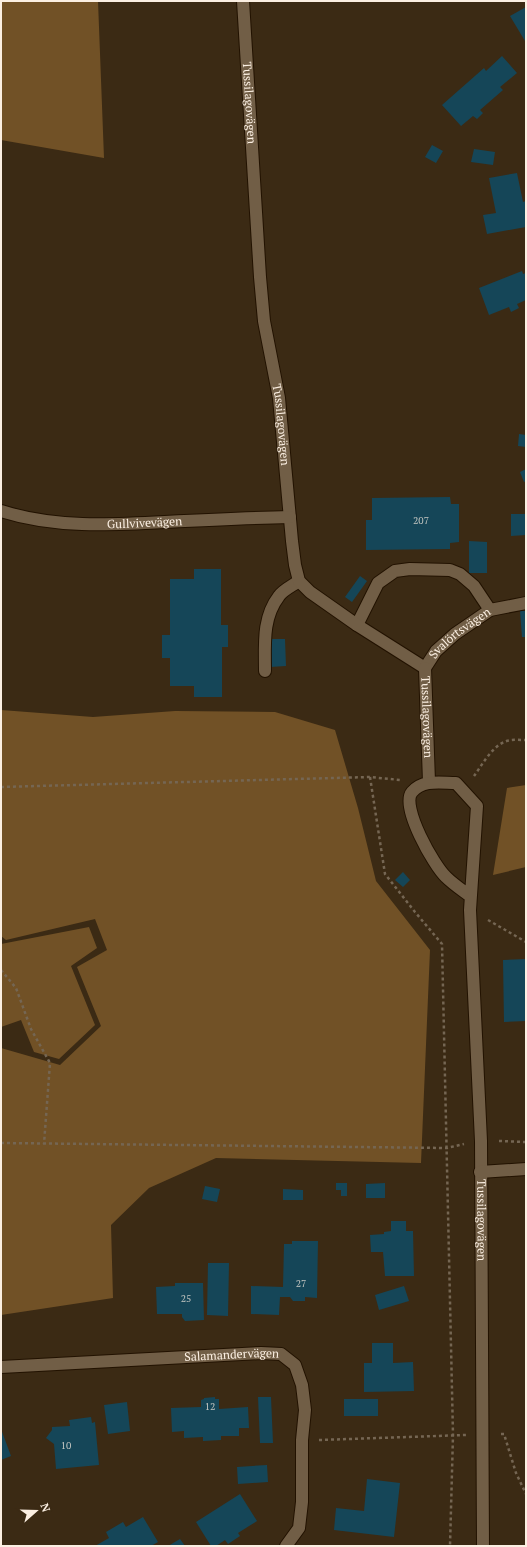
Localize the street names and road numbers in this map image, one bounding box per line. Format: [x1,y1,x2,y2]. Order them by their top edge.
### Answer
street label: Tussilagovägen [240,61,260,144]
street label: Tussilagovägen [269,383,293,466]
street label: Gullvivevägen [107,513,183,531]
street label: Svalörtsvägen [425,604,493,661]
street label: Tussilagovägen [418,676,436,758]
street label: Tussilagovägen [474,1179,490,1261]
street label: Salamandervägen [184,1345,279,1364]

